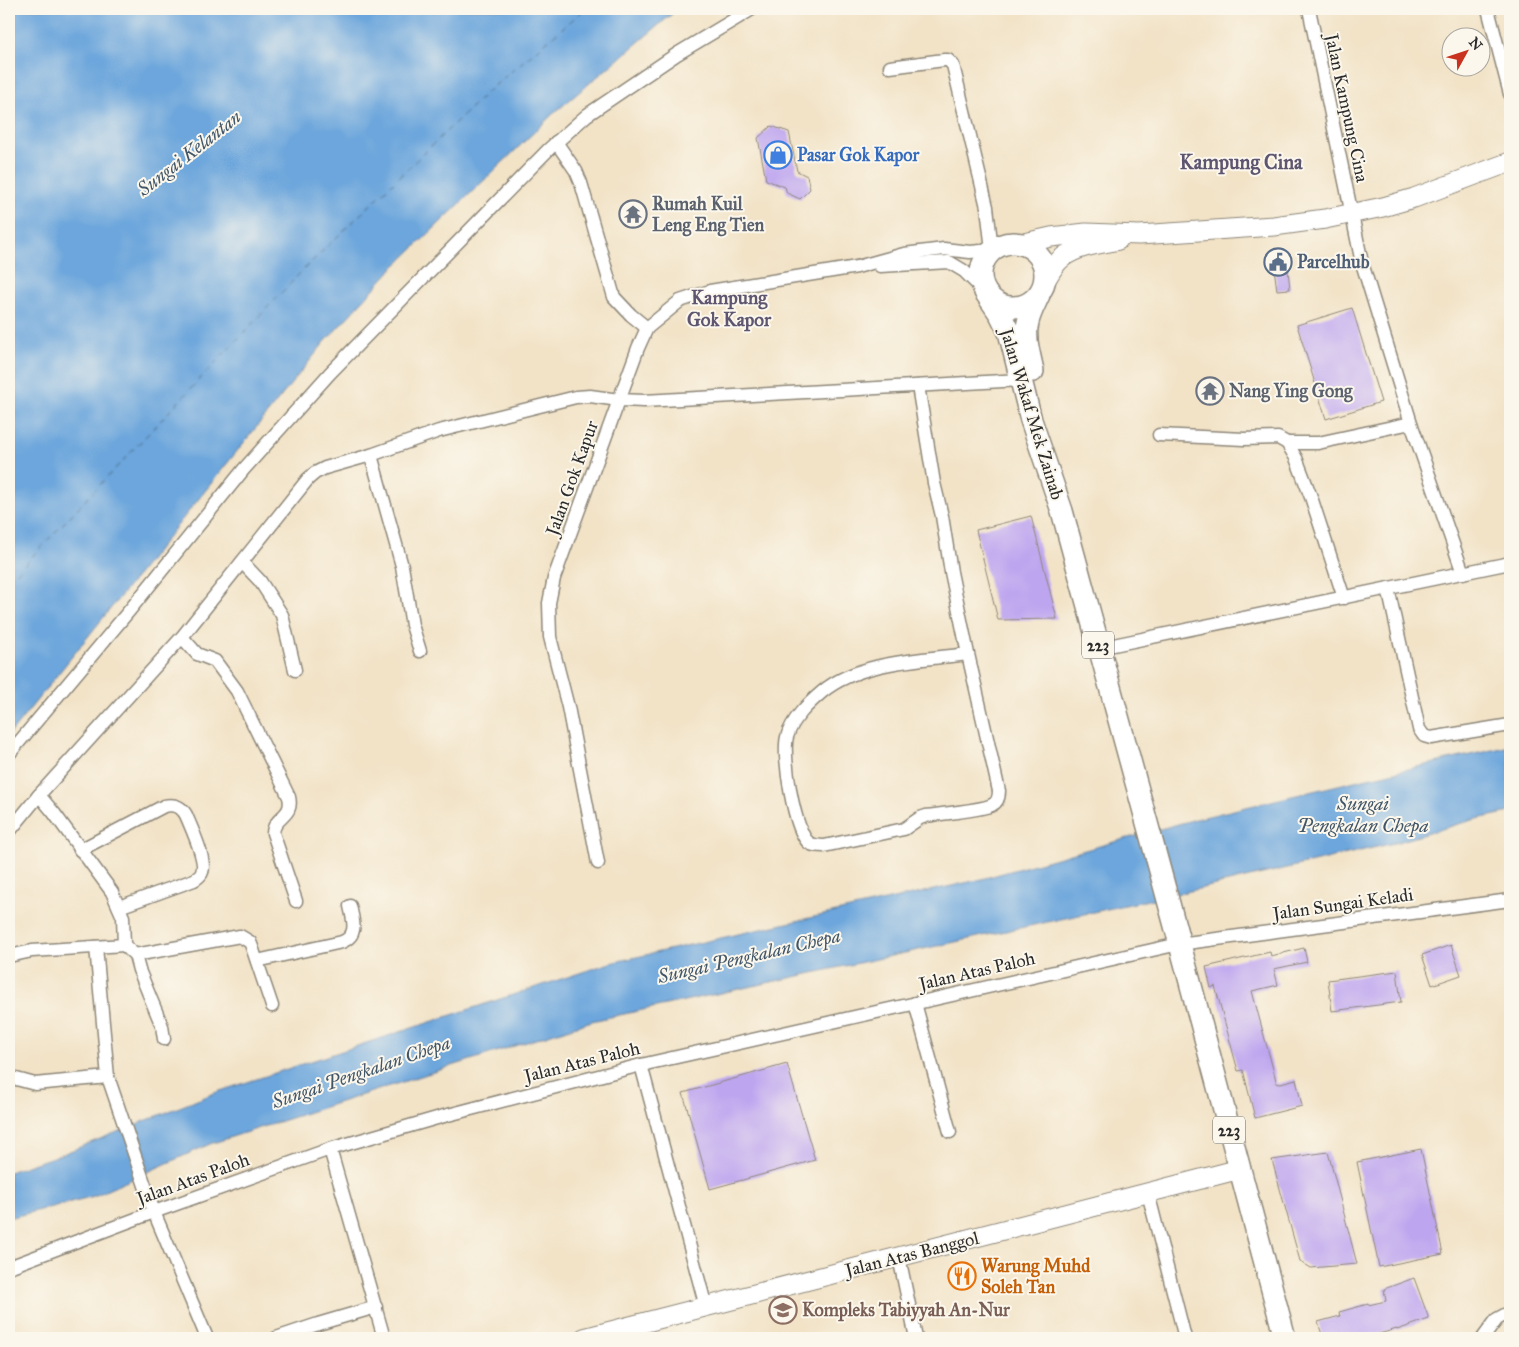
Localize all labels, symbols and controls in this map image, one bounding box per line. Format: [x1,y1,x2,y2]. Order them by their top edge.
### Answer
north arrow [1442,28,1492,78]
street label: Jalan Kampung Cina [1319,30,1374,185]
text: N [1465,34,1486,54]
water label: Sungai Kelantan [132,105,246,201]
shop icon: Pasar Gok Kapor [763,140,793,170]
place label: Pasar Gok Kapor [797,144,920,167]
district label: Kampung Cina [1180,150,1303,175]
place label: Rumah Kuil Leng Eng Tien [652,193,764,237]
temple icon: Rumah Kuil Leng Eng Tien [618,199,648,229]
public building icon: Parcelhub [1263,247,1293,277]
place label: Parcelhub [1297,251,1370,273]
district label: Kampung Gok Kapor [687,286,772,332]
street label: Jalan Wakaf Mek Zainab [994,324,1069,503]
temple icon: Nang Ying Gong [1195,376,1225,406]
place label: Nang Ying Gong [1229,380,1353,403]
street label: Jalan Gok Kapur [540,417,604,541]
road number: 223 [1082,632,1114,658]
water label: Sungai Pengkalan Chepa [1298,792,1428,838]
street label: Jalan Sungai Keladi [1269,883,1415,926]
water label: Sungai Pengkalan Chepa [654,924,843,989]
street label: Jalan Atas Paloh [915,947,1037,996]
water label: Sungai Pengkalan Chepa [268,1031,453,1115]
street label: Jalan Atas Paloh [520,1037,642,1088]
road number: 223 [1213,1116,1245,1144]
street label: Jalan Atas Paloh [132,1148,253,1211]
street label: Jalan Atas Banggol [841,1227,981,1283]
place label: Warung Muhd Soleh Tan [981,1255,1091,1298]
restaurant icon: Warung Muhd Soleh Tan [947,1261,977,1291]
school or university icon: Kompleks Tabiyyah An-Nur [768,1295,798,1325]
place label: Kompleks Tabiyyah An-Nur [802,1299,1011,1322]

